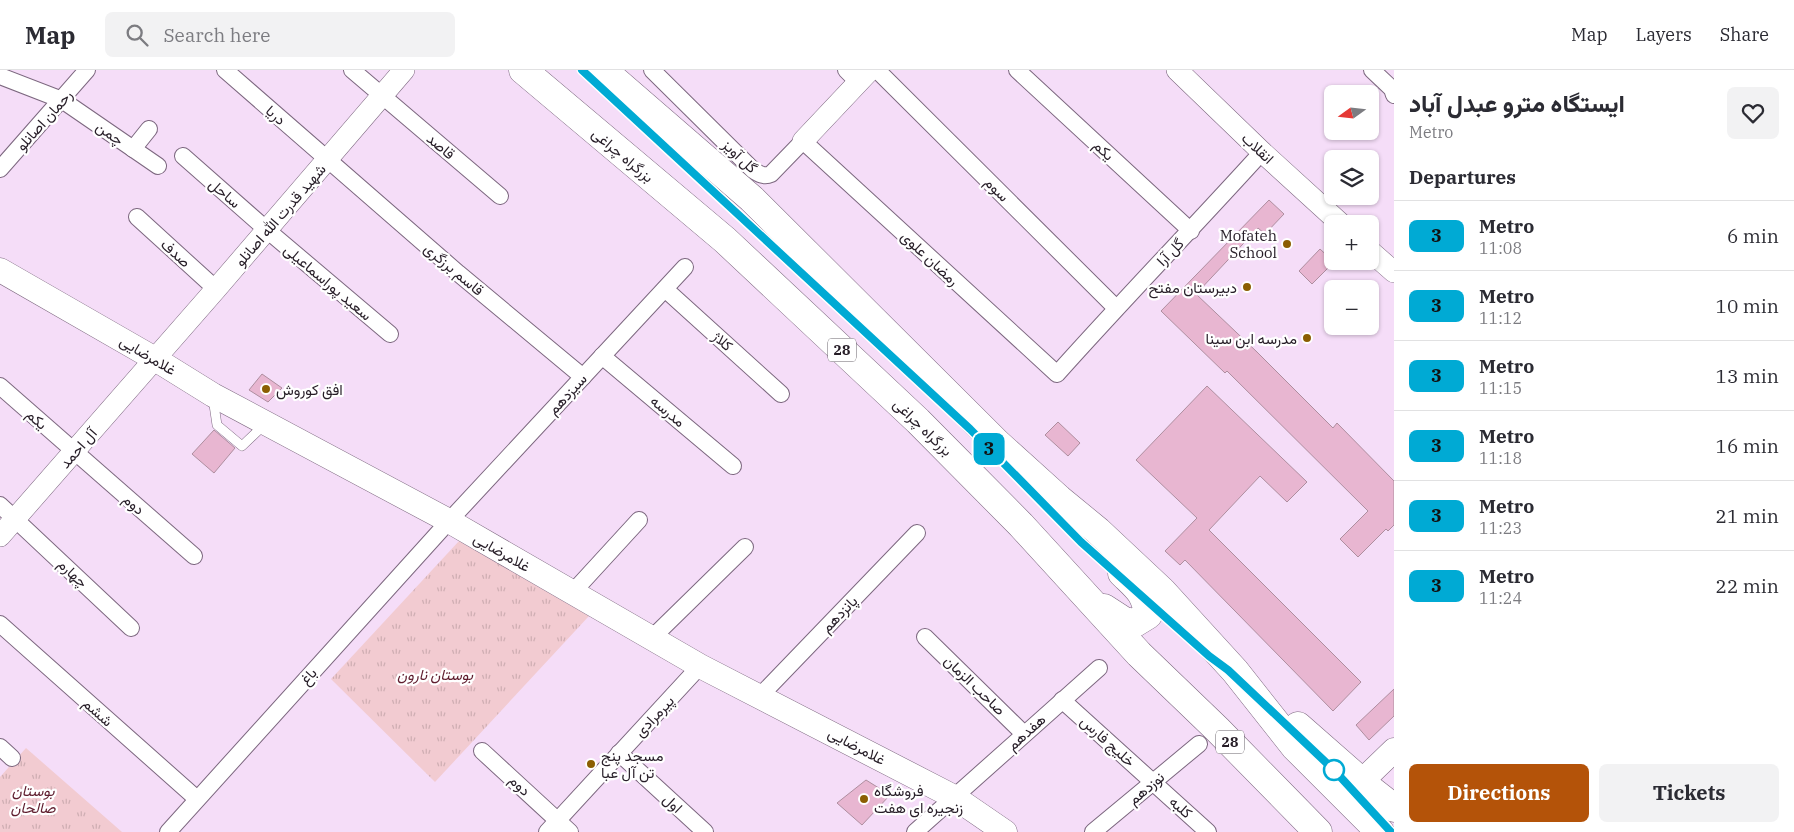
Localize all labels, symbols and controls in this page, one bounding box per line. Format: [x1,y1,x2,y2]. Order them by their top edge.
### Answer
search box [105,12,455,57]
text: Map [25,19,75,51]
icon: search [123,21,151,49]
text: Search here [163,23,270,47]
text: Map [1571,23,1608,46]
text: Layers [1636,23,1692,46]
text: Share [1720,23,1769,46]
street label: رحمان اصانلو [12,85,76,155]
north arrow [1324,85,1379,140]
map controls [1324,85,1379,335]
text: ایستگاه مترو عبدل آباد [1409,87,1625,119]
button: heart [1727,87,1779,139]
street label: دریا [262,101,290,129]
street label: چمن [92,117,128,150]
text: Metro [1409,122,1453,142]
street label: بزرگراه چراغی [588,124,658,187]
street label: انقلاب [1238,128,1278,168]
street label: قاصد [423,129,459,163]
street label: گل آویز [718,134,762,177]
street label: یکم [1089,136,1118,165]
button: layers [1324,150,1379,205]
street label: شهید قدرت الله اصانلو [230,160,330,270]
text: Departures [1409,165,1516,189]
street label: سوم [980,173,1014,206]
street label: ساحل [205,174,245,212]
text: Metro [1479,214,1534,238]
button: + [1324,215,1379,270]
text: 3 [1431,224,1442,247]
text: 6 min [1727,224,1779,248]
street label: رمضان علوی [896,226,963,290]
place label: Mofateh School [1220,226,1277,262]
street label: گل آرا [1152,234,1188,270]
street label: صدف [157,235,195,271]
street label: قاسم برزگری [420,238,488,300]
marker: Mofateh School [1281,238,1293,250]
text: 11:08 [1479,238,1522,258]
street label: سعید پوراسماعیلی [279,240,376,325]
place label: دبیرستان مفتح [1149,278,1237,299]
button: − [1324,280,1379,335]
marker: دبیرستان مفتح [1241,281,1253,293]
text: Metro [1479,284,1534,308]
text: 3 [1431,294,1442,317]
text: 10 min [1716,294,1779,318]
text: 11:12 [1479,308,1522,328]
street label: کلاژ [708,326,737,355]
place label: مدرسه ابن سینا [1206,329,1297,349]
street label: غلامرضایی [116,331,180,380]
marker: مدرسه ابن سینا [1301,332,1313,344]
road number: 28 [828,338,856,362]
text: Metro [1479,354,1534,378]
text: 3 [1431,364,1442,387]
text: 13 min [1716,364,1779,388]
street label: سیزدهم [543,369,592,419]
text: 11:15 [1479,378,1522,398]
place label: افق کوروش [276,380,343,400]
marker: افق کوروش [260,383,272,395]
street label: مدرسه [647,391,689,431]
street label: بزرگراه چراغی [889,394,957,461]
street label: یکم [22,405,51,434]
street label: آل احمد [55,423,102,472]
text: Metro [1479,424,1534,448]
line badge: 3 [973,433,1005,465]
text: 3 [1431,434,1442,457]
text: 16 min [1716,434,1779,458]
text: 3 [984,437,994,460]
text: 11:18 [1479,448,1522,468]
street label: دوم [119,489,149,519]
text: Metro [1479,494,1534,518]
text: 3 [1431,504,1442,527]
text: 21 min [1716,504,1779,528]
text: 11:23 [1479,518,1522,538]
street label: غلامرضایی [470,528,534,577]
street label: چهارم [53,554,92,592]
text: Metro [1479,564,1534,588]
text: 3 [1431,574,1442,597]
text: 22 min [1716,574,1779,598]
text: 11:24 [1479,588,1522,608]
street label: پانزدهم [817,591,862,637]
street label: صاحب الزمان [940,651,1010,719]
street label: باغ [295,663,322,690]
park label: بوستان نارون [397,665,474,684]
street label: پیرمرادی [630,691,679,741]
street label: ششم [78,694,117,731]
street label: هفدهم [1003,710,1050,755]
street label: خلیج فارس [1075,711,1139,772]
street label: غلامرضایی [825,723,889,770]
road number: 28 [1216,730,1244,754]
place label: مسجد پنج تن آل عبا [601,746,663,783]
marker: مسجد پنج تن آل عبا [585,758,597,770]
unlabelled marker [1323,759,1345,781]
button: Directions [1409,764,1589,822]
button: Tickets [1599,764,1779,822]
street label: نوزدهم [1124,767,1169,810]
street label: دوم [505,770,535,800]
park label: بوستان صالحان [10,781,56,817]
place label: فروشگاه زنجیره ای هفت [874,781,963,818]
street label: اول [659,789,687,817]
street label: کلبه [1166,792,1197,822]
marker: فروشگاه زنجیره ای هفت [858,793,870,805]

